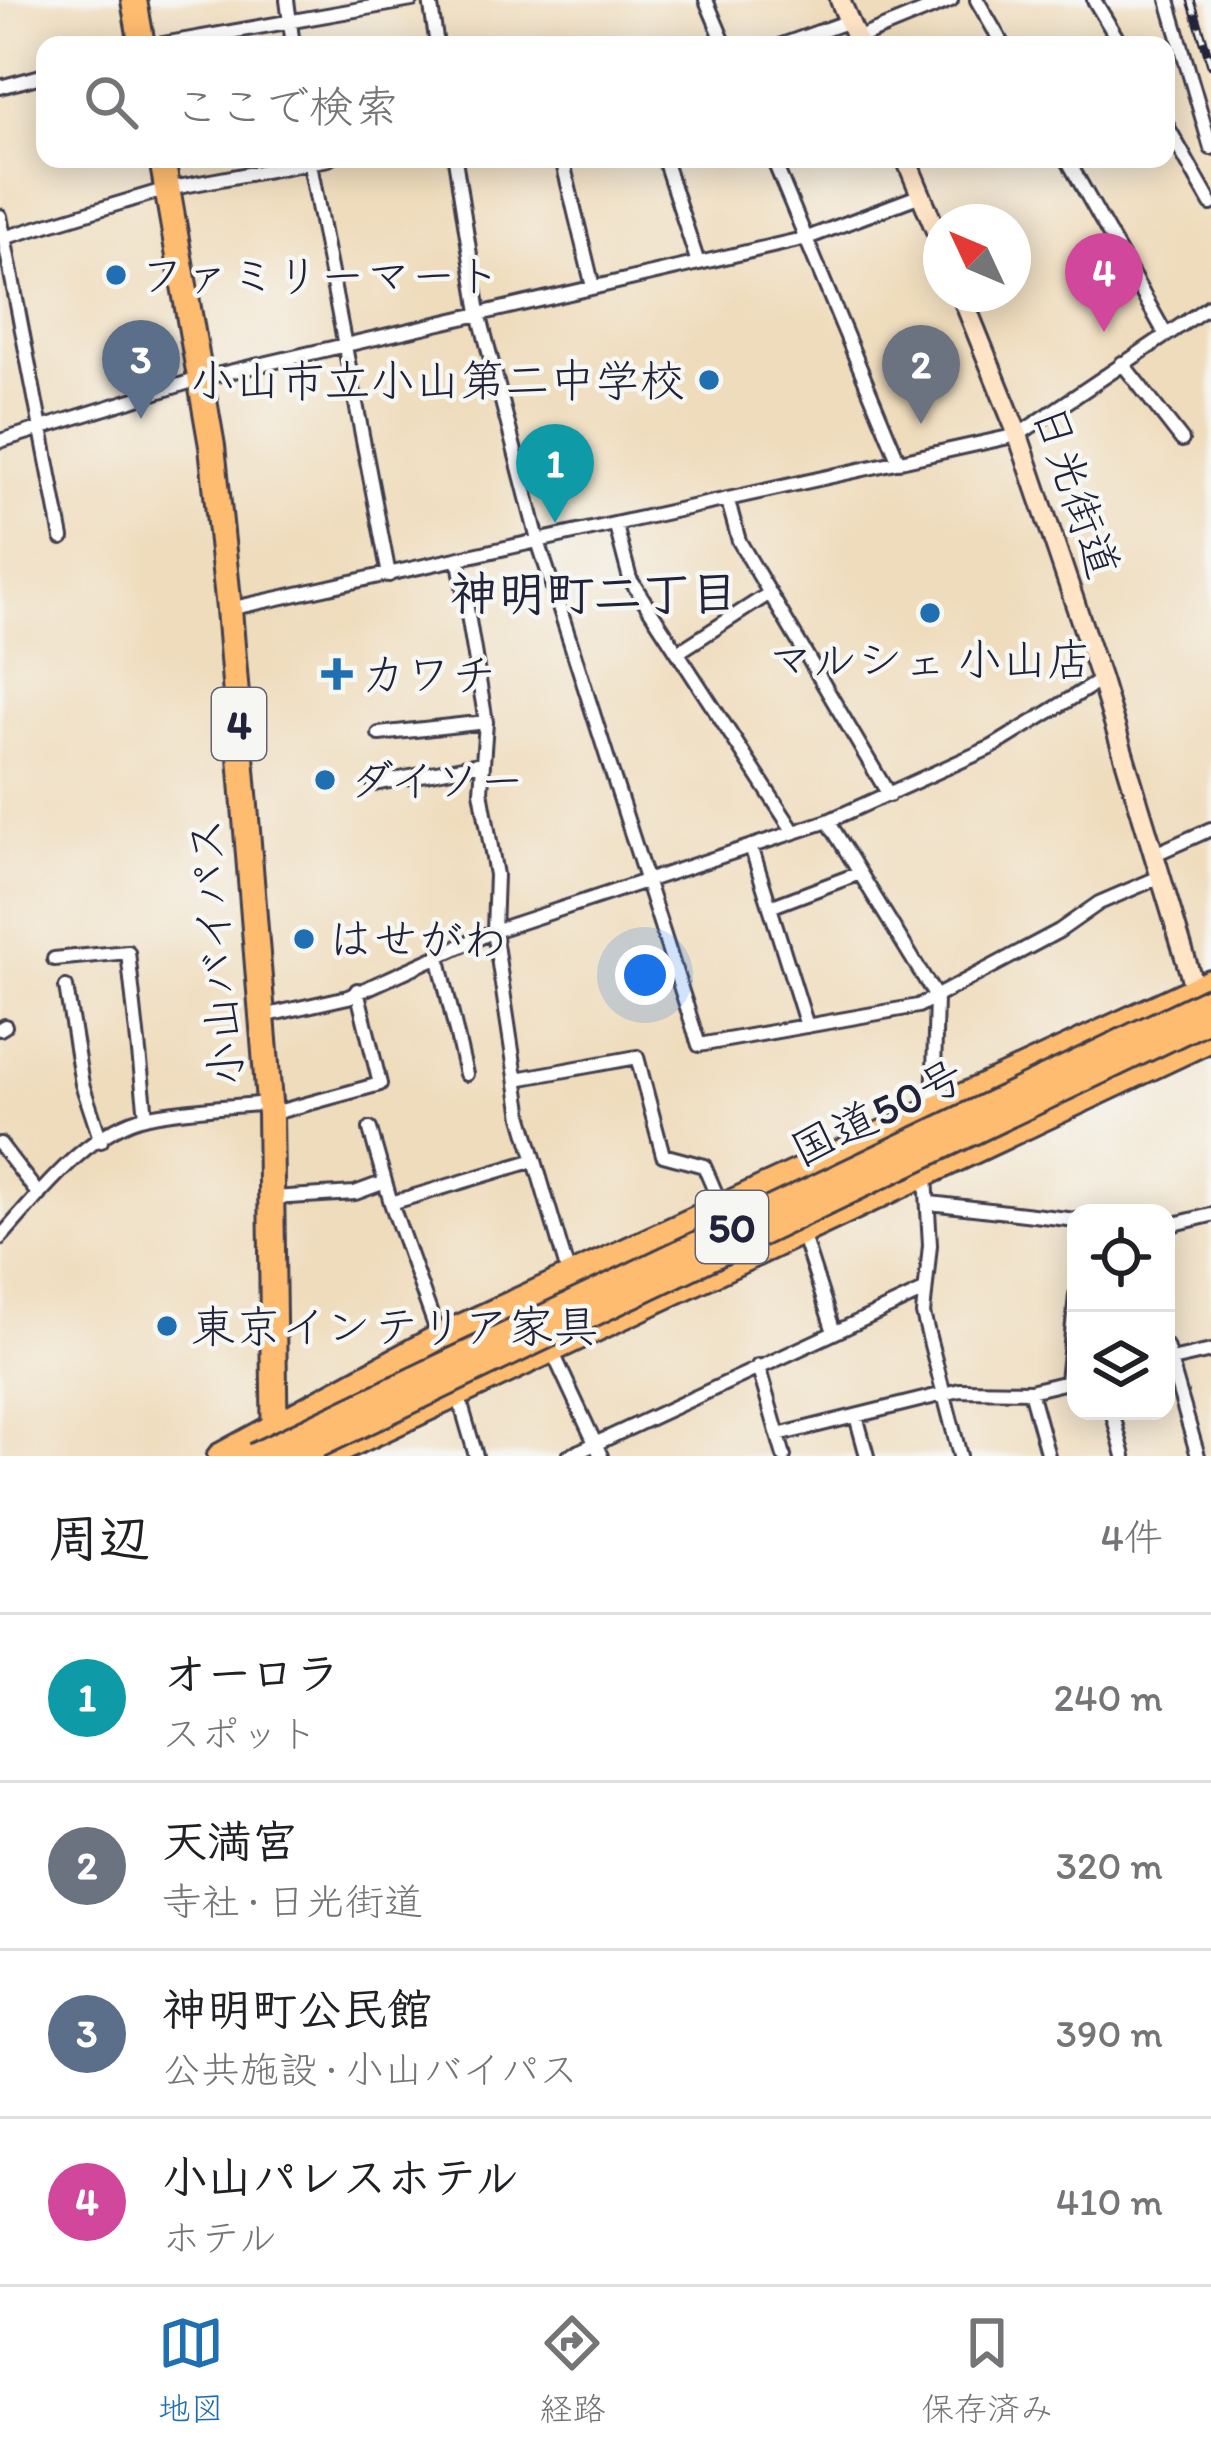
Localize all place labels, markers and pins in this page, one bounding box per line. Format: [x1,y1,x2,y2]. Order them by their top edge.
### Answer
pin: 4 [1065,233,1143,332]
place label: ファミリーマート [140,248,501,302]
marker: ファミリーマート [103,262,129,288]
pin: 3 [102,320,180,419]
pin: 2 [882,325,960,424]
place label: 小山市立小山第二中学校 [190,353,685,407]
marker: 小山市立小山第二中学校 [696,367,722,393]
pin: 1 [516,424,594,523]
marker: マルシェ 小山店 [917,600,943,626]
place label: マルシェ 小山店 [768,632,1092,686]
place label: カワチ [361,647,496,701]
marker: カワチ [324,661,350,687]
place label: ダイソー [349,753,525,807]
marker: ダイソー [312,767,338,793]
place label: はせがわ [328,912,508,966]
marker: はせがわ [291,926,317,952]
place label: 東京インテリア家具 [191,1299,599,1353]
marker: 東京インテリア家具 [154,1313,180,1339]

